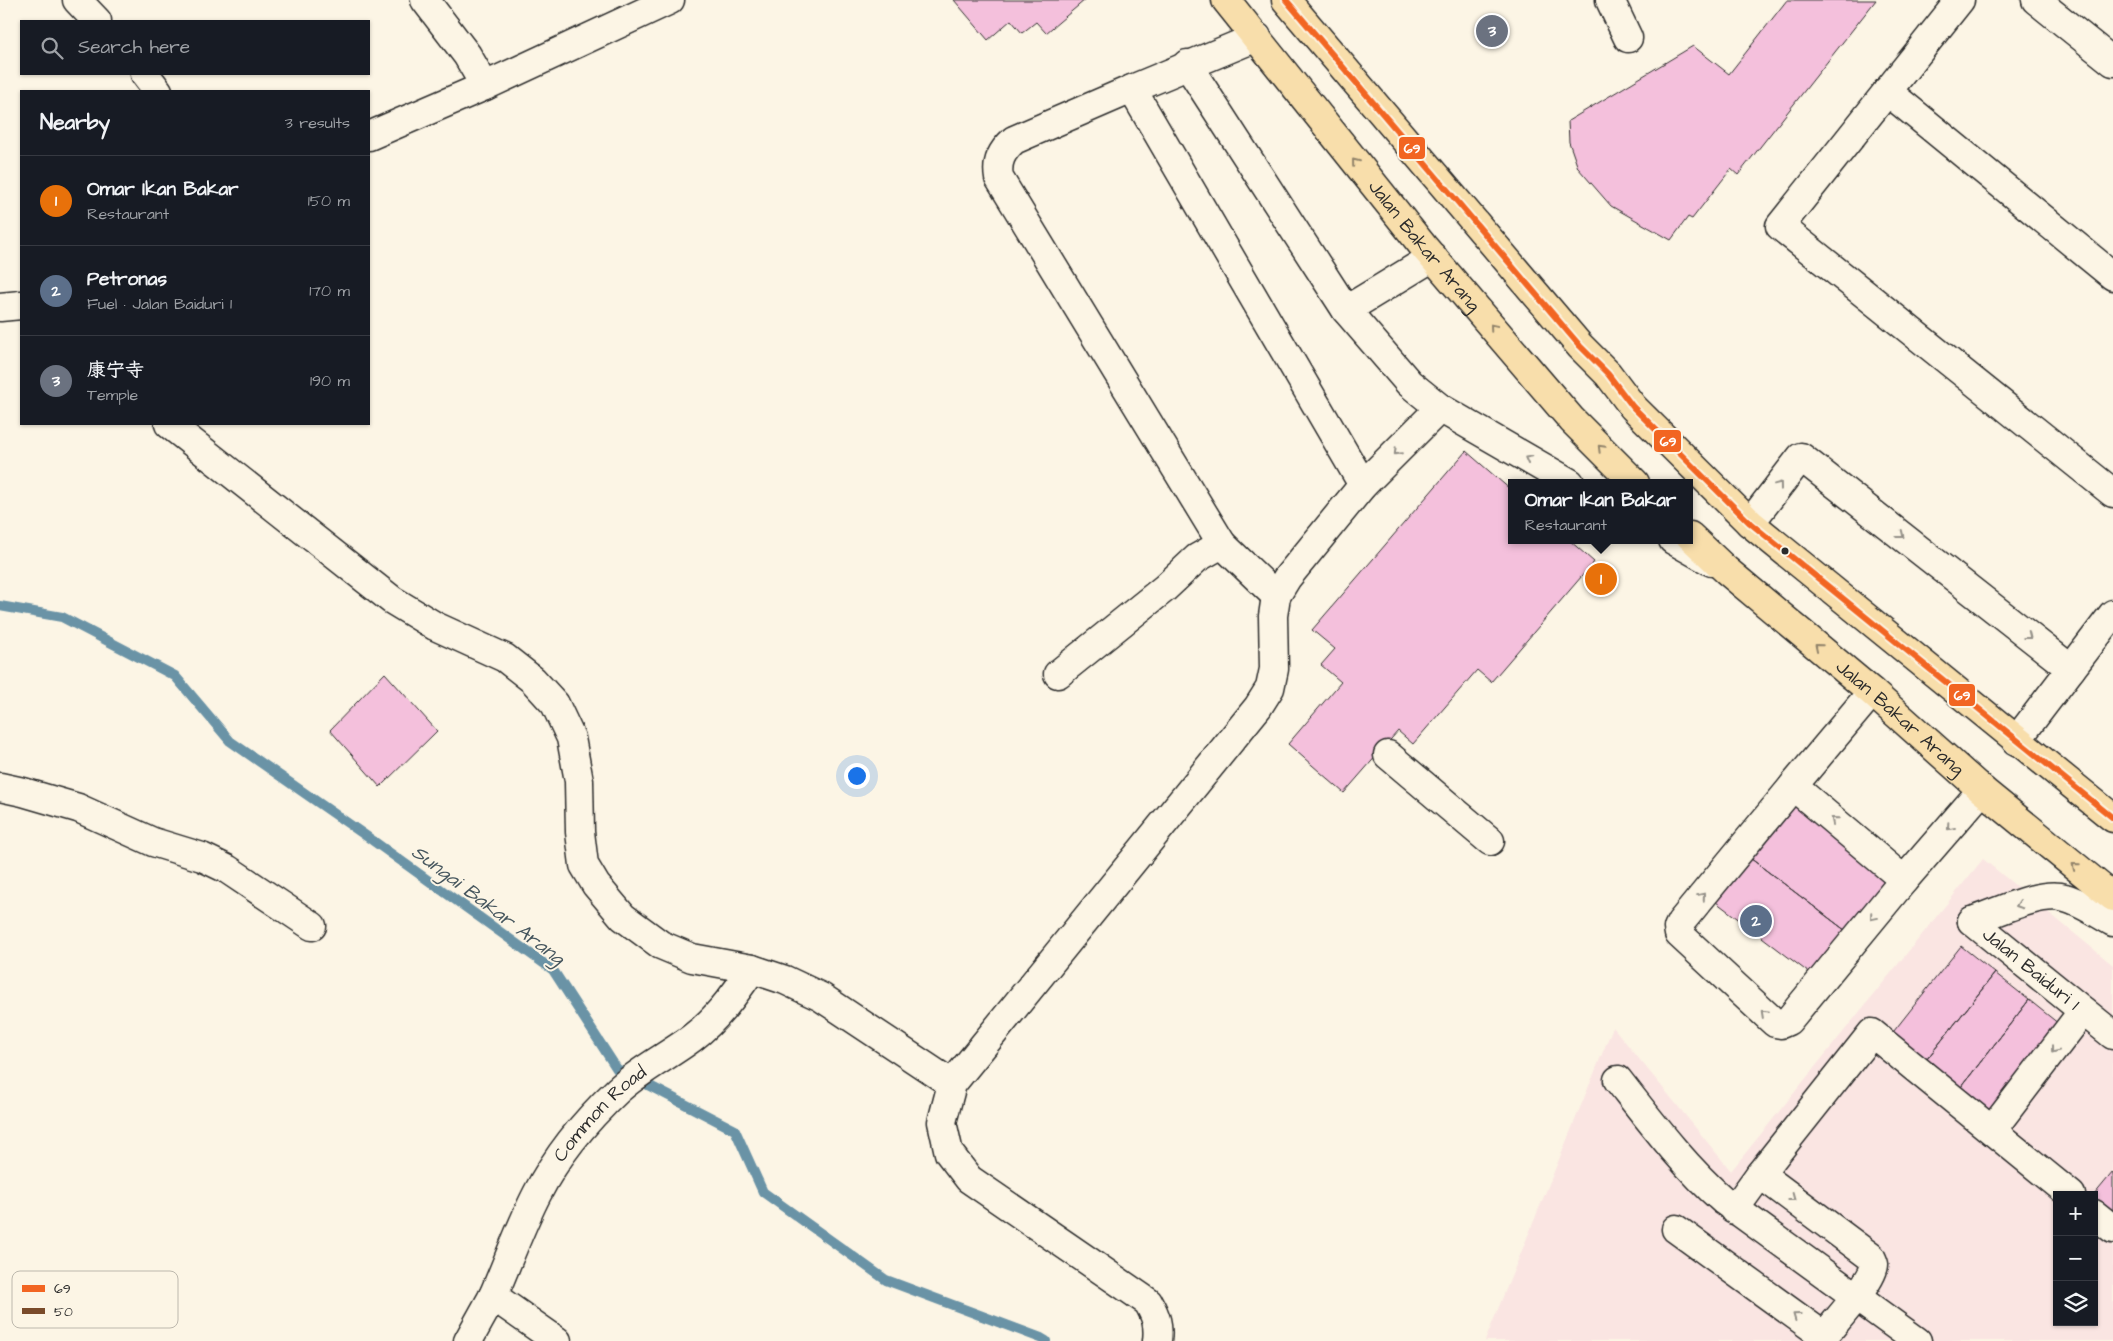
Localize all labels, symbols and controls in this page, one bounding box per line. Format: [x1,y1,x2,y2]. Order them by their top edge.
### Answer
pin: 3 [1476,12,1508,50]
search box [20,20,370,75]
icon: search [38,34,66,62]
text: Search here [78,34,190,61]
text: Nearby [40,108,110,137]
text: 3 results [285,112,350,134]
line badge: 69 [1398,136,1426,160]
text: 69 [1404,139,1420,159]
one-way arrow [1352,159,1360,168]
street label: Jalan Bakar Arang [1362,174,1487,318]
text: Omar Ikan Bakar [87,176,239,203]
text: 1 [55,190,57,212]
text: 150 m [308,190,350,212]
text: Restaurant [87,203,169,225]
text: Petronas [87,266,167,293]
text: 2 [51,280,61,302]
text: 170 m [309,280,350,302]
text: Fuel · Jalan Baiduri 1 [87,293,232,315]
one-way arrow [1490,324,1499,333]
text: 康宁寺 [87,357,144,384]
text: 3 [52,370,60,392]
text: 190 m [310,370,350,392]
text: Temple [87,384,138,406]
line badge: 69 [1653,429,1682,453]
text: 69 [1660,432,1676,452]
one-way arrow [1598,445,1607,454]
one-way arrow [1394,446,1403,455]
one-way arrow [1524,455,1533,465]
popup [1508,479,1693,544]
one-way arrow [1774,481,1783,490]
text: Omar Ikan Bakar [1525,487,1676,514]
text: Restaurant [1525,514,1607,536]
one-way arrow [1895,530,1904,538]
unlabelled marker [1780,546,1790,556]
pin: 1 [1585,560,1617,598]
one-way arrow [2022,630,2031,638]
one-way arrow [1815,644,1824,653]
street label: Jalan Bakar Arang [1830,654,1971,783]
line badge: 69 [1948,683,1976,707]
text: 69 [1954,686,1970,706]
your location [844,763,870,789]
one-way arrow [1830,817,1839,826]
one-way arrow [1947,821,1956,830]
water label: Sungai Bakar Arang [405,838,572,974]
one-way arrow [2072,863,2081,871]
one-way arrow [1696,893,1705,902]
one-way arrow [2015,899,2024,909]
pin: 2 [1740,902,1772,940]
one-way arrow [1871,911,1879,920]
street label: Jalan Baiduri 1 [1977,921,2086,1017]
one-way arrow [1761,1010,1770,1019]
one-way arrow [2050,1044,2059,1053]
street label: Common Road [547,1059,652,1167]
map controls [2053,1191,2098,1326]
button: + [2053,1191,2098,1236]
one-way arrow [1786,1192,1795,1200]
button: − [2053,1236,2098,1281]
legend [12,1271,178,1328]
text: 69 [54,1279,71,1299]
button: layers [2053,1281,2098,1326]
text: 50 [54,1302,73,1322]
one-way arrow [1792,1313,1802,1322]

